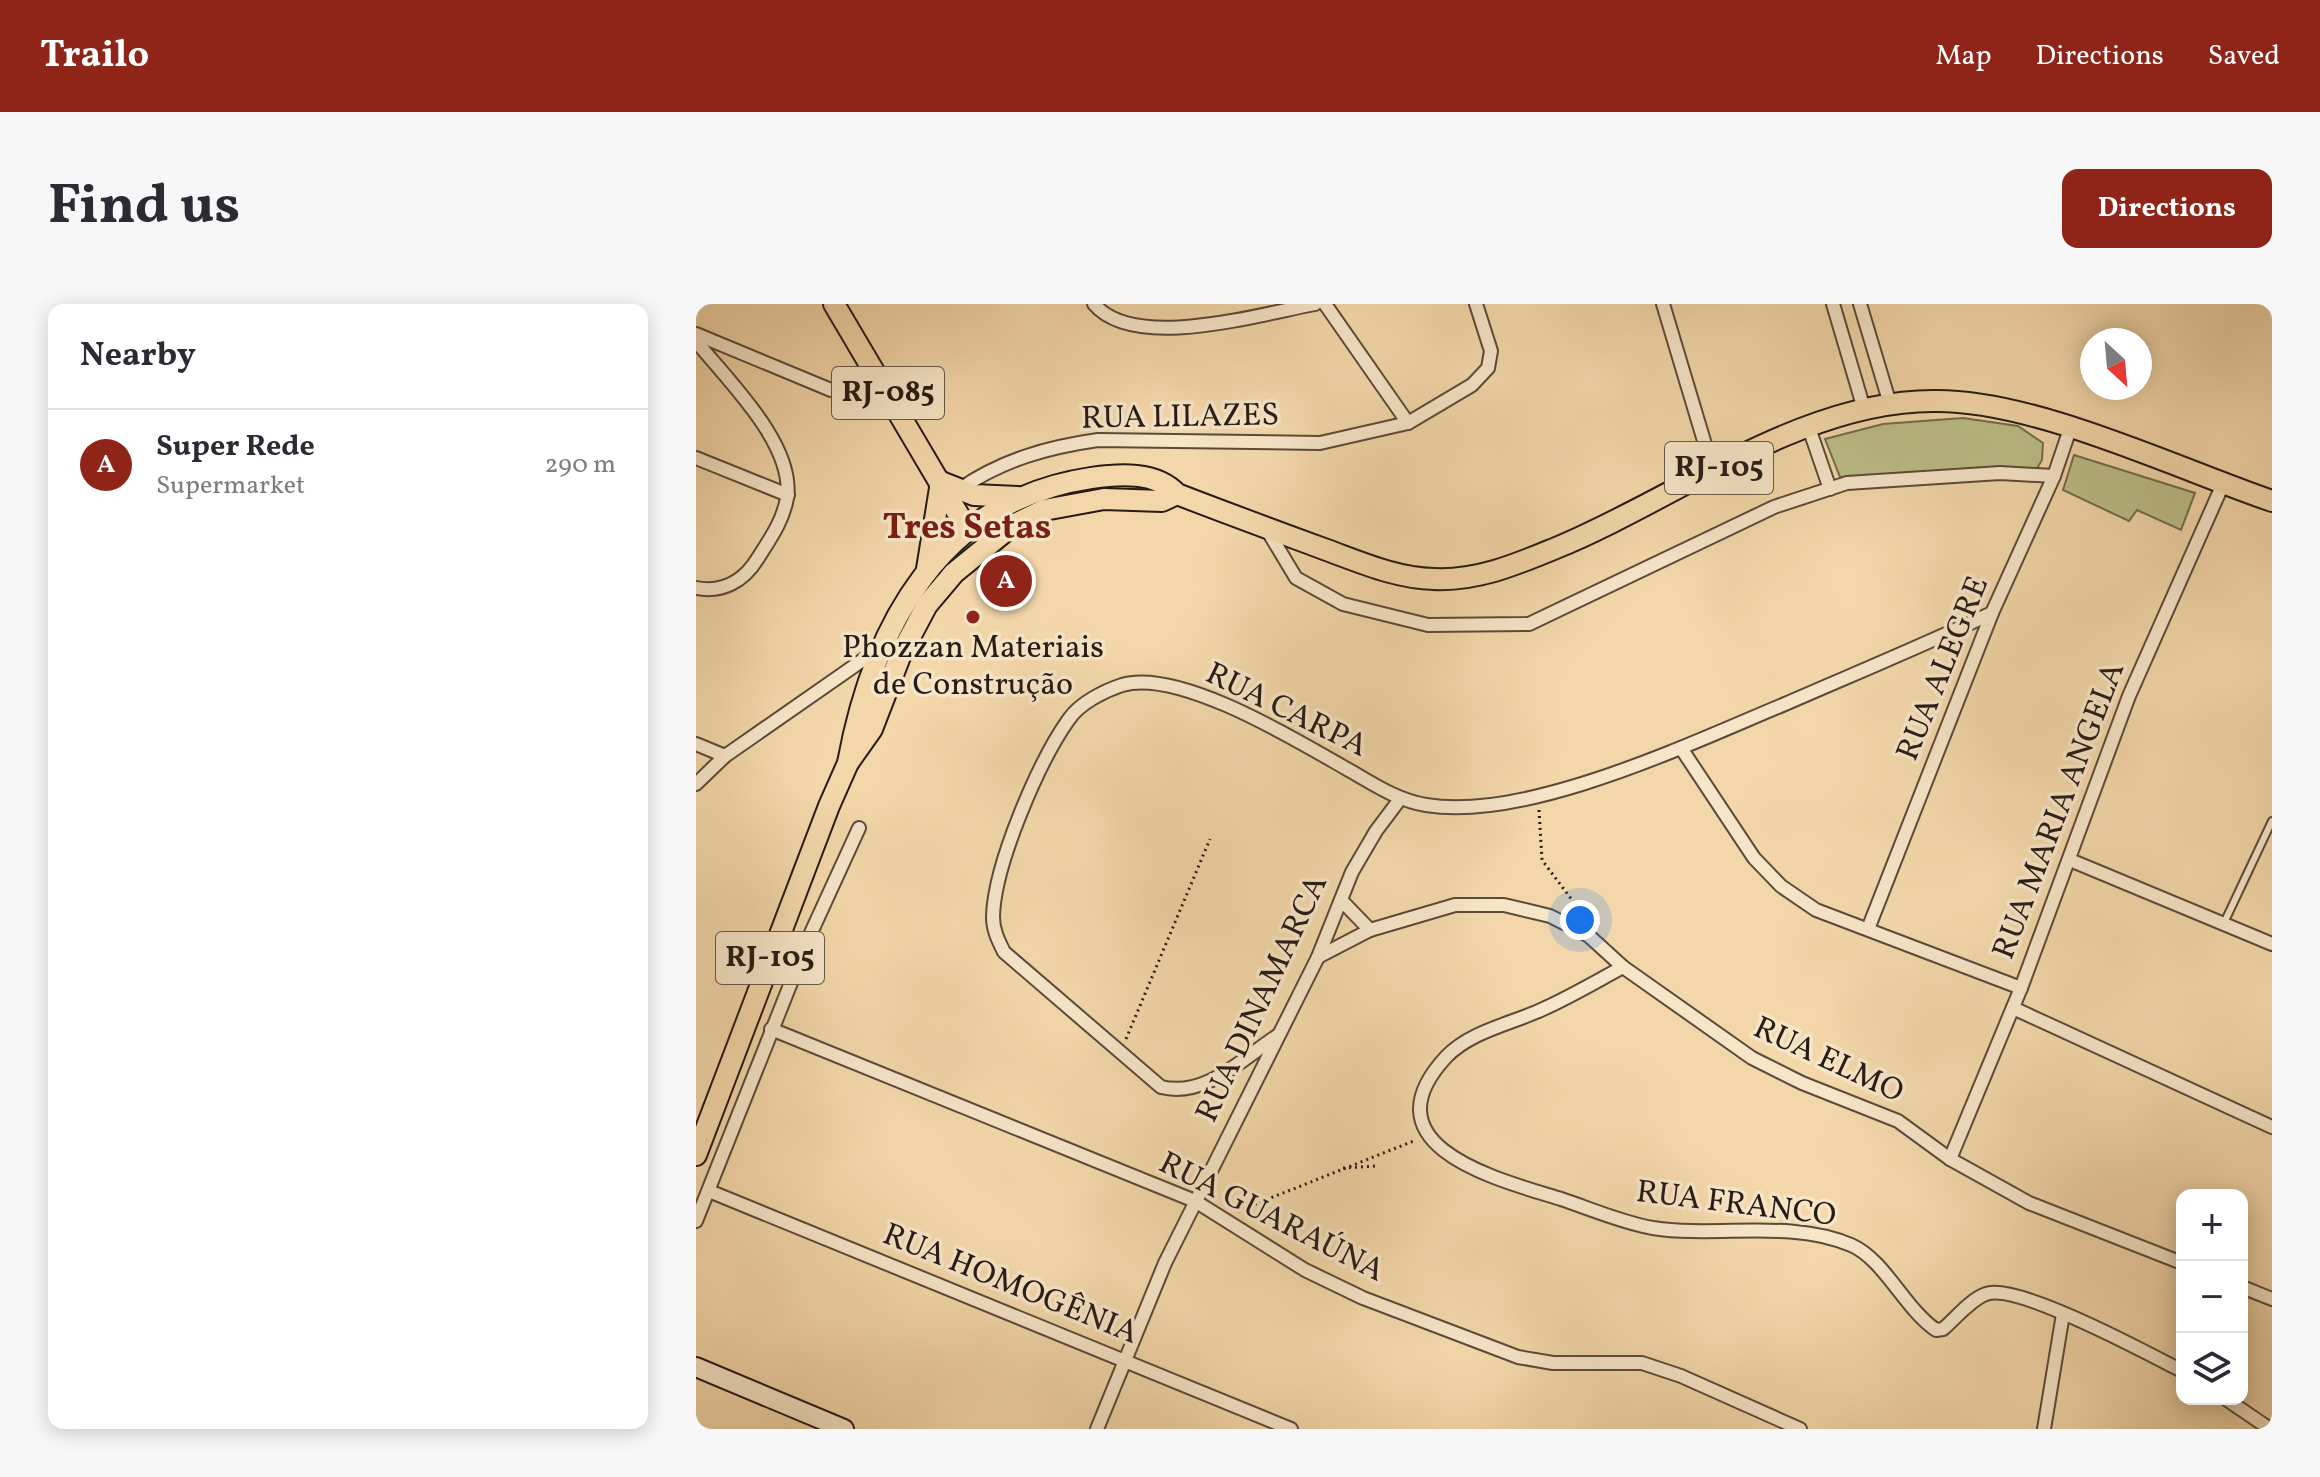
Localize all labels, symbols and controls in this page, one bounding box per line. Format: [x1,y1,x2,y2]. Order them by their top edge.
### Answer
text: Trailo [40,30,149,83]
text: Map [1936,37,1992,76]
text: Directions [2036,37,2164,76]
text: Saved [2208,37,2280,76]
text: Find us [48,169,240,247]
button: Directions [2062,169,2272,248]
north arrow [2080,328,2152,400]
text: Nearby [80,333,196,380]
road number: RJ-085 [832,367,944,419]
street label: RUA LILAZES [1081,394,1279,442]
text: Super Rede [156,426,315,468]
road number: RJ-105 [1665,442,1773,494]
text: A [97,447,115,483]
text: 290 m [544,447,616,483]
text: Supermarket [156,468,305,504]
district label: Tres Setas [883,504,1051,554]
pin: A [980,551,1032,611]
street label: RUA ALEGRE [1887,570,2001,768]
marker: Phozzan Materiais de Construção [964,608,982,626]
place label: Phozzan Materiais de Construção [842,627,1104,708]
street label: RUA CARPA [1198,653,1374,769]
street label: RUA MARIA ANGELA [1983,656,2137,966]
street label: RUA DINAMARCA [1186,868,1340,1130]
your location [1560,900,1600,940]
road number: RJ-105 [716,932,824,984]
street label: RUA ELMO [1746,1007,1910,1115]
street label: RUA GUARAÚNA [1151,1142,1391,1294]
street label: RUA FRANCO [1634,1171,1838,1239]
map controls [2176,1189,2248,1405]
button: + [2176,1189,2248,1261]
street label: RUA HOMOGÊNIA [876,1214,1144,1356]
button: − [2176,1261,2248,1333]
button: layers [2176,1333,2248,1405]

